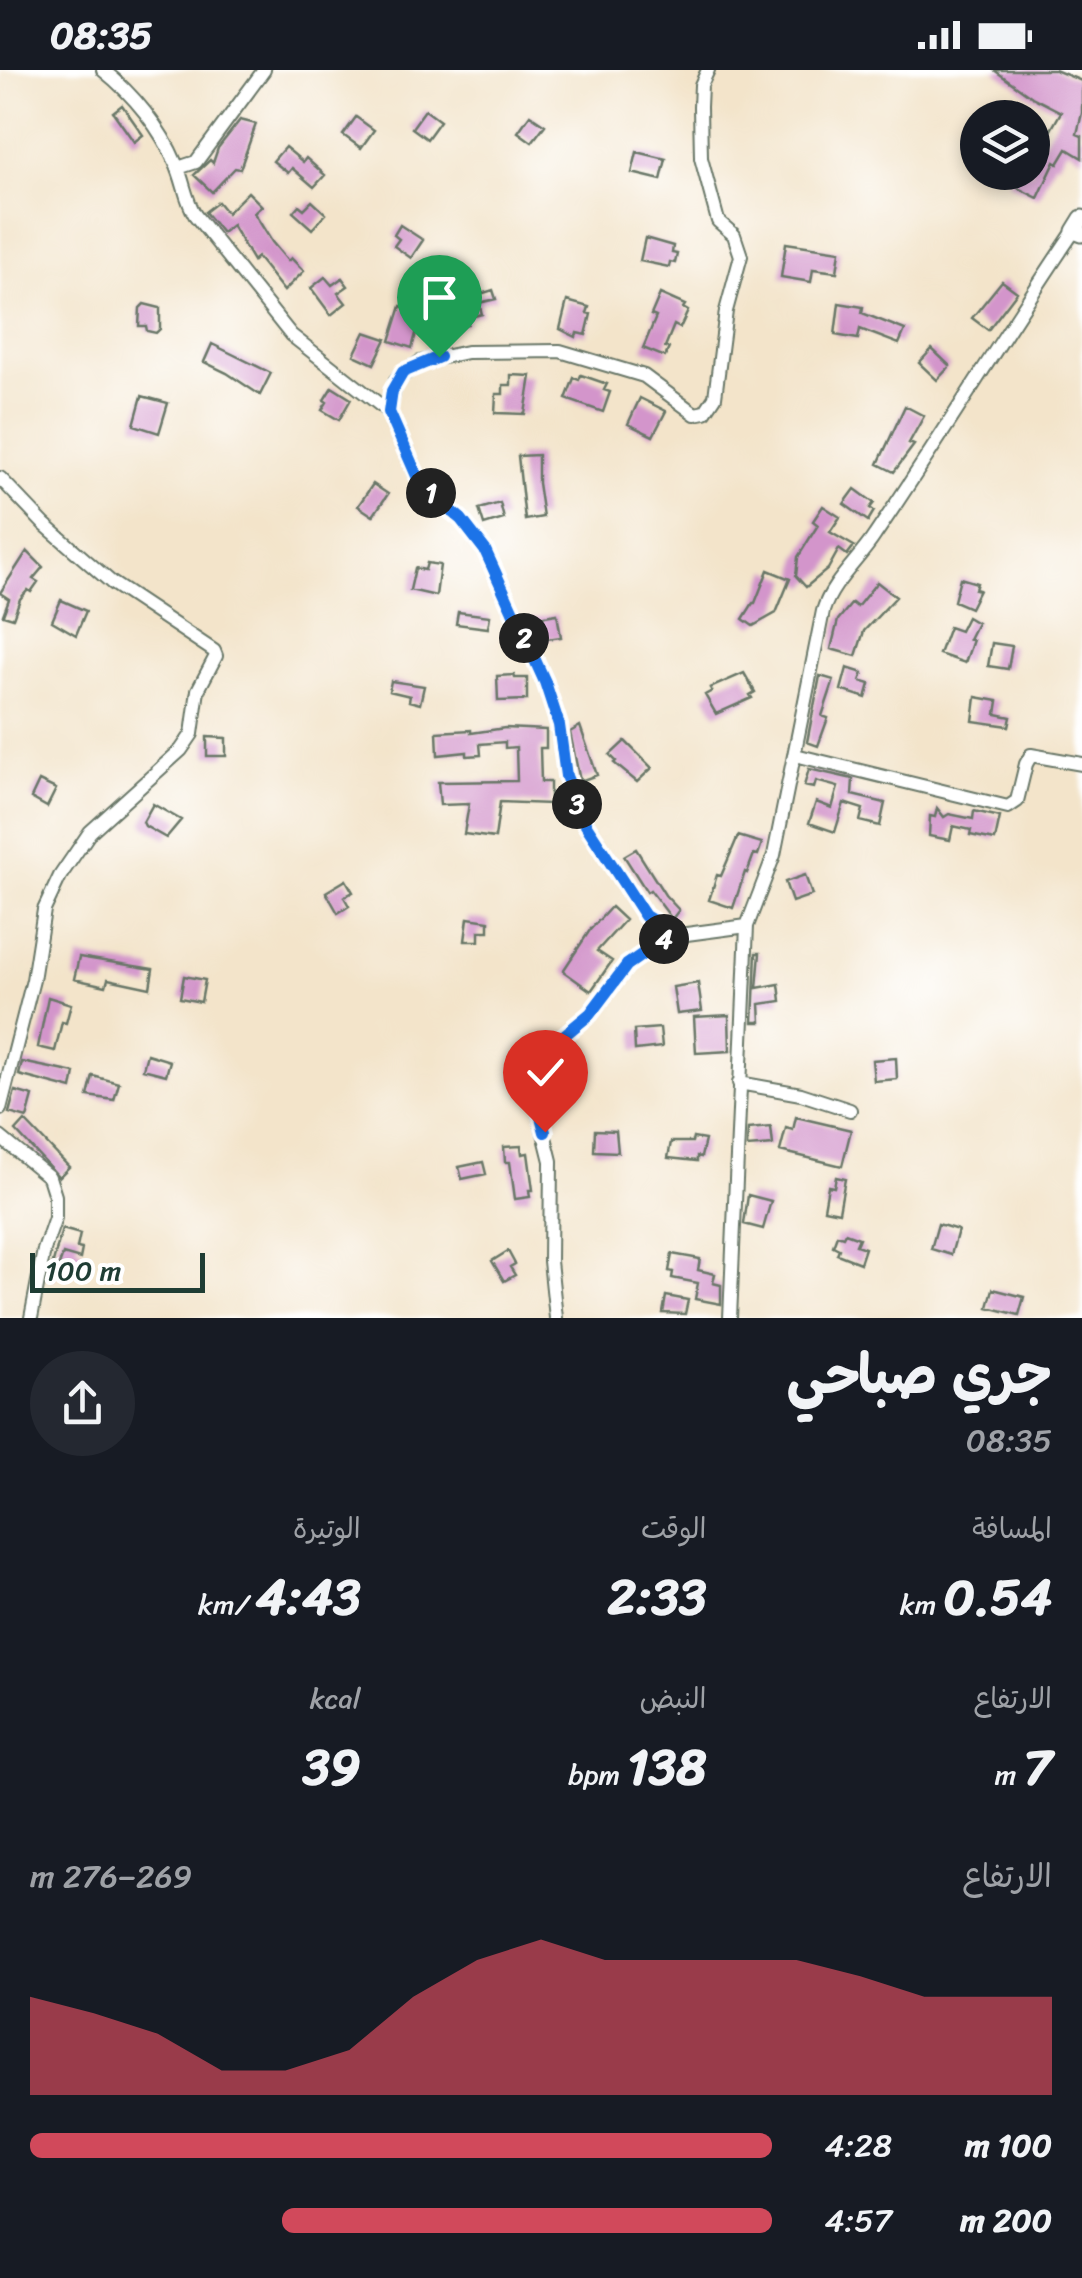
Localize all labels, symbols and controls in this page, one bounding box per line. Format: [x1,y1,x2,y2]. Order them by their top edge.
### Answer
text: 08:35 [50,2,153,69]
map controls [960,100,1050,190]
button: layers [960,100,1050,190]
pin [397,255,482,358]
icon: arrive [412,270,467,325]
pin: 1 [406,468,456,518]
text: 1 [425,468,437,517]
pin: 2 [499,613,549,663]
text: 2 [516,613,532,662]
pin: 3 [552,779,602,829]
text: 3 [569,779,585,828]
pin: 4 [639,914,689,964]
text: 4 [655,914,673,963]
pin [503,1030,588,1133]
icon: check [518,1045,573,1100]
text: 100 m [45,1246,121,1295]
scale bar [30,1248,205,1292]
text: جري صباحي [787,1326,1052,1423]
button: share [30,1351,135,1456]
text: 08:35 [966,1412,1052,1469]
text: الوتيرة [293,1504,361,1553]
text: الوقت [641,1504,706,1553]
text: المسافة [972,1504,1052,1553]
text: 4:43 [256,1553,361,1642]
text: 2:33 [607,1553,706,1642]
text: 0.54 [944,1553,1052,1642]
text: /km [198,1580,256,1629]
text: km [900,1580,944,1629]
text: kcal [310,1674,361,1723]
text: النبض [639,1674,706,1723]
text: الارتفاع [973,1674,1052,1723]
text: 39 [303,1723,361,1812]
text: 138 [627,1723,706,1812]
text: 7 [1023,1723,1052,1812]
text: bpm [568,1750,627,1799]
text: m [995,1750,1023,1799]
text: 269–276 m [30,1848,192,1905]
text: الارتفاع [962,1848,1052,1905]
text: 4:28 [825,2117,892,2174]
text: 100 m [965,2117,1052,2174]
text: 4:57 [825,2192,892,2249]
text: 200 m [960,2192,1052,2249]

